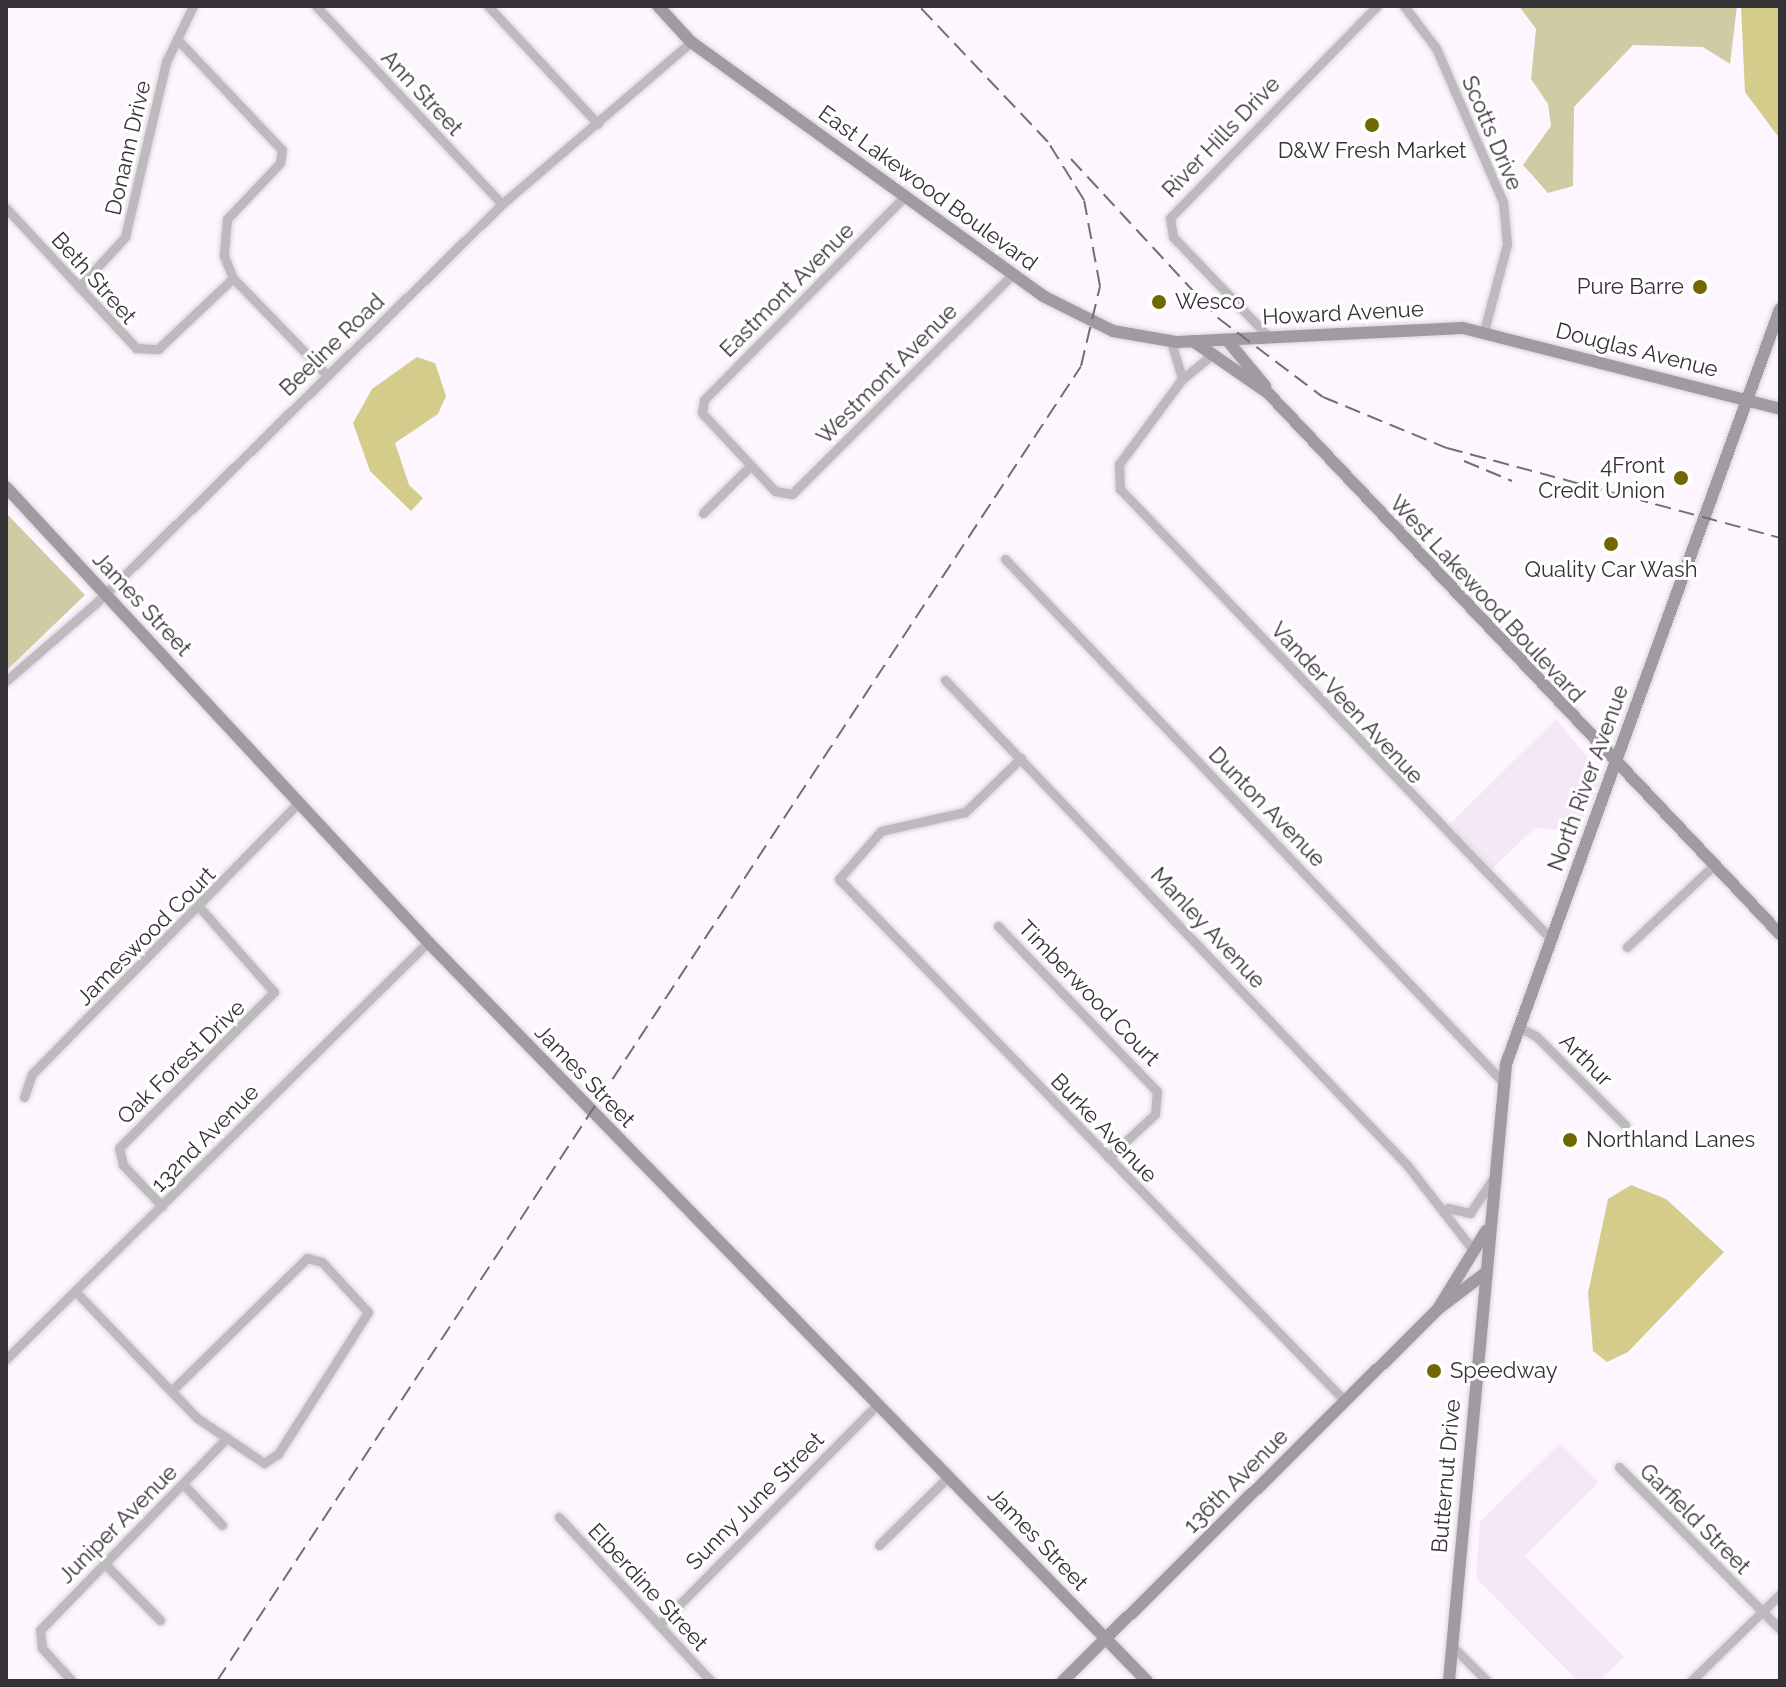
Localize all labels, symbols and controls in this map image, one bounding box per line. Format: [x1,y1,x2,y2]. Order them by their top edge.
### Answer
street label: Ann Street [376,45,468,141]
street label: River Hills Drive [1157,71,1285,203]
street label: Scotts Drive [1456,72,1528,194]
street label: Donann Drive [100,78,156,218]
street label: East Lakewood Boulevard [813,100,1043,276]
marker: D&W Fresh Market [1363,116,1381,134]
place label: D&W Fresh Market [1277,138,1467,164]
street label: Eastmont Avenue [714,217,860,363]
street label: Beth Street [46,227,142,329]
place label: Pure Barre [1577,274,1684,300]
marker: Pure Barre [1691,278,1709,296]
street label: Beeline Road [274,288,390,402]
place label: Wesco [1175,289,1245,315]
marker: Wesco [1150,293,1168,311]
street label: Howard Avenue [1261,296,1425,330]
street label: Westmont Avenue [811,298,963,450]
street label: Douglas Avenue [1553,317,1721,383]
place label: 4Front Credit Union [1538,452,1665,504]
marker: 4Front Credit Union [1672,469,1690,487]
street label: West Lakewood Boulevard [1384,490,1590,708]
marker: Quality Car Wash [1602,535,1620,553]
street label: James Street [87,546,197,662]
place label: Quality Car Wash [1524,557,1698,583]
street label: Vander Veen Avenue [1265,616,1429,790]
street label: North River Avenue [1542,681,1634,875]
street label: Dunton Avenue [1203,741,1331,873]
street label: Jameswood Court [71,861,221,1011]
street label: Manley Avenue [1145,861,1271,995]
street label: Timberwood Court [1013,915,1165,1071]
street label: Oak Forest Drive [112,994,250,1130]
street label: James Street [529,1019,641,1133]
street label: Arthur [1554,1028,1618,1092]
street label: Burke Avenue [1045,1068,1163,1188]
street label: 132nd Avenue [145,1078,265,1198]
place label: Northland Lanes [1586,1127,1755,1153]
marker: Northland Lanes [1561,1131,1579,1149]
place label: Speedway [1450,1358,1558,1384]
marker: Speedway [1425,1362,1443,1380]
street label: Butternut Drive [1426,1398,1466,1554]
street label: 136th Avenue [1178,1423,1294,1539]
street label: Sunny June Street [680,1426,830,1576]
street label: Garfield Street [1634,1458,1756,1580]
street label: Juniper Avenue [53,1459,183,1589]
street label: James Street [982,1482,1094,1596]
street label: Elberdine Street [582,1518,714,1656]

